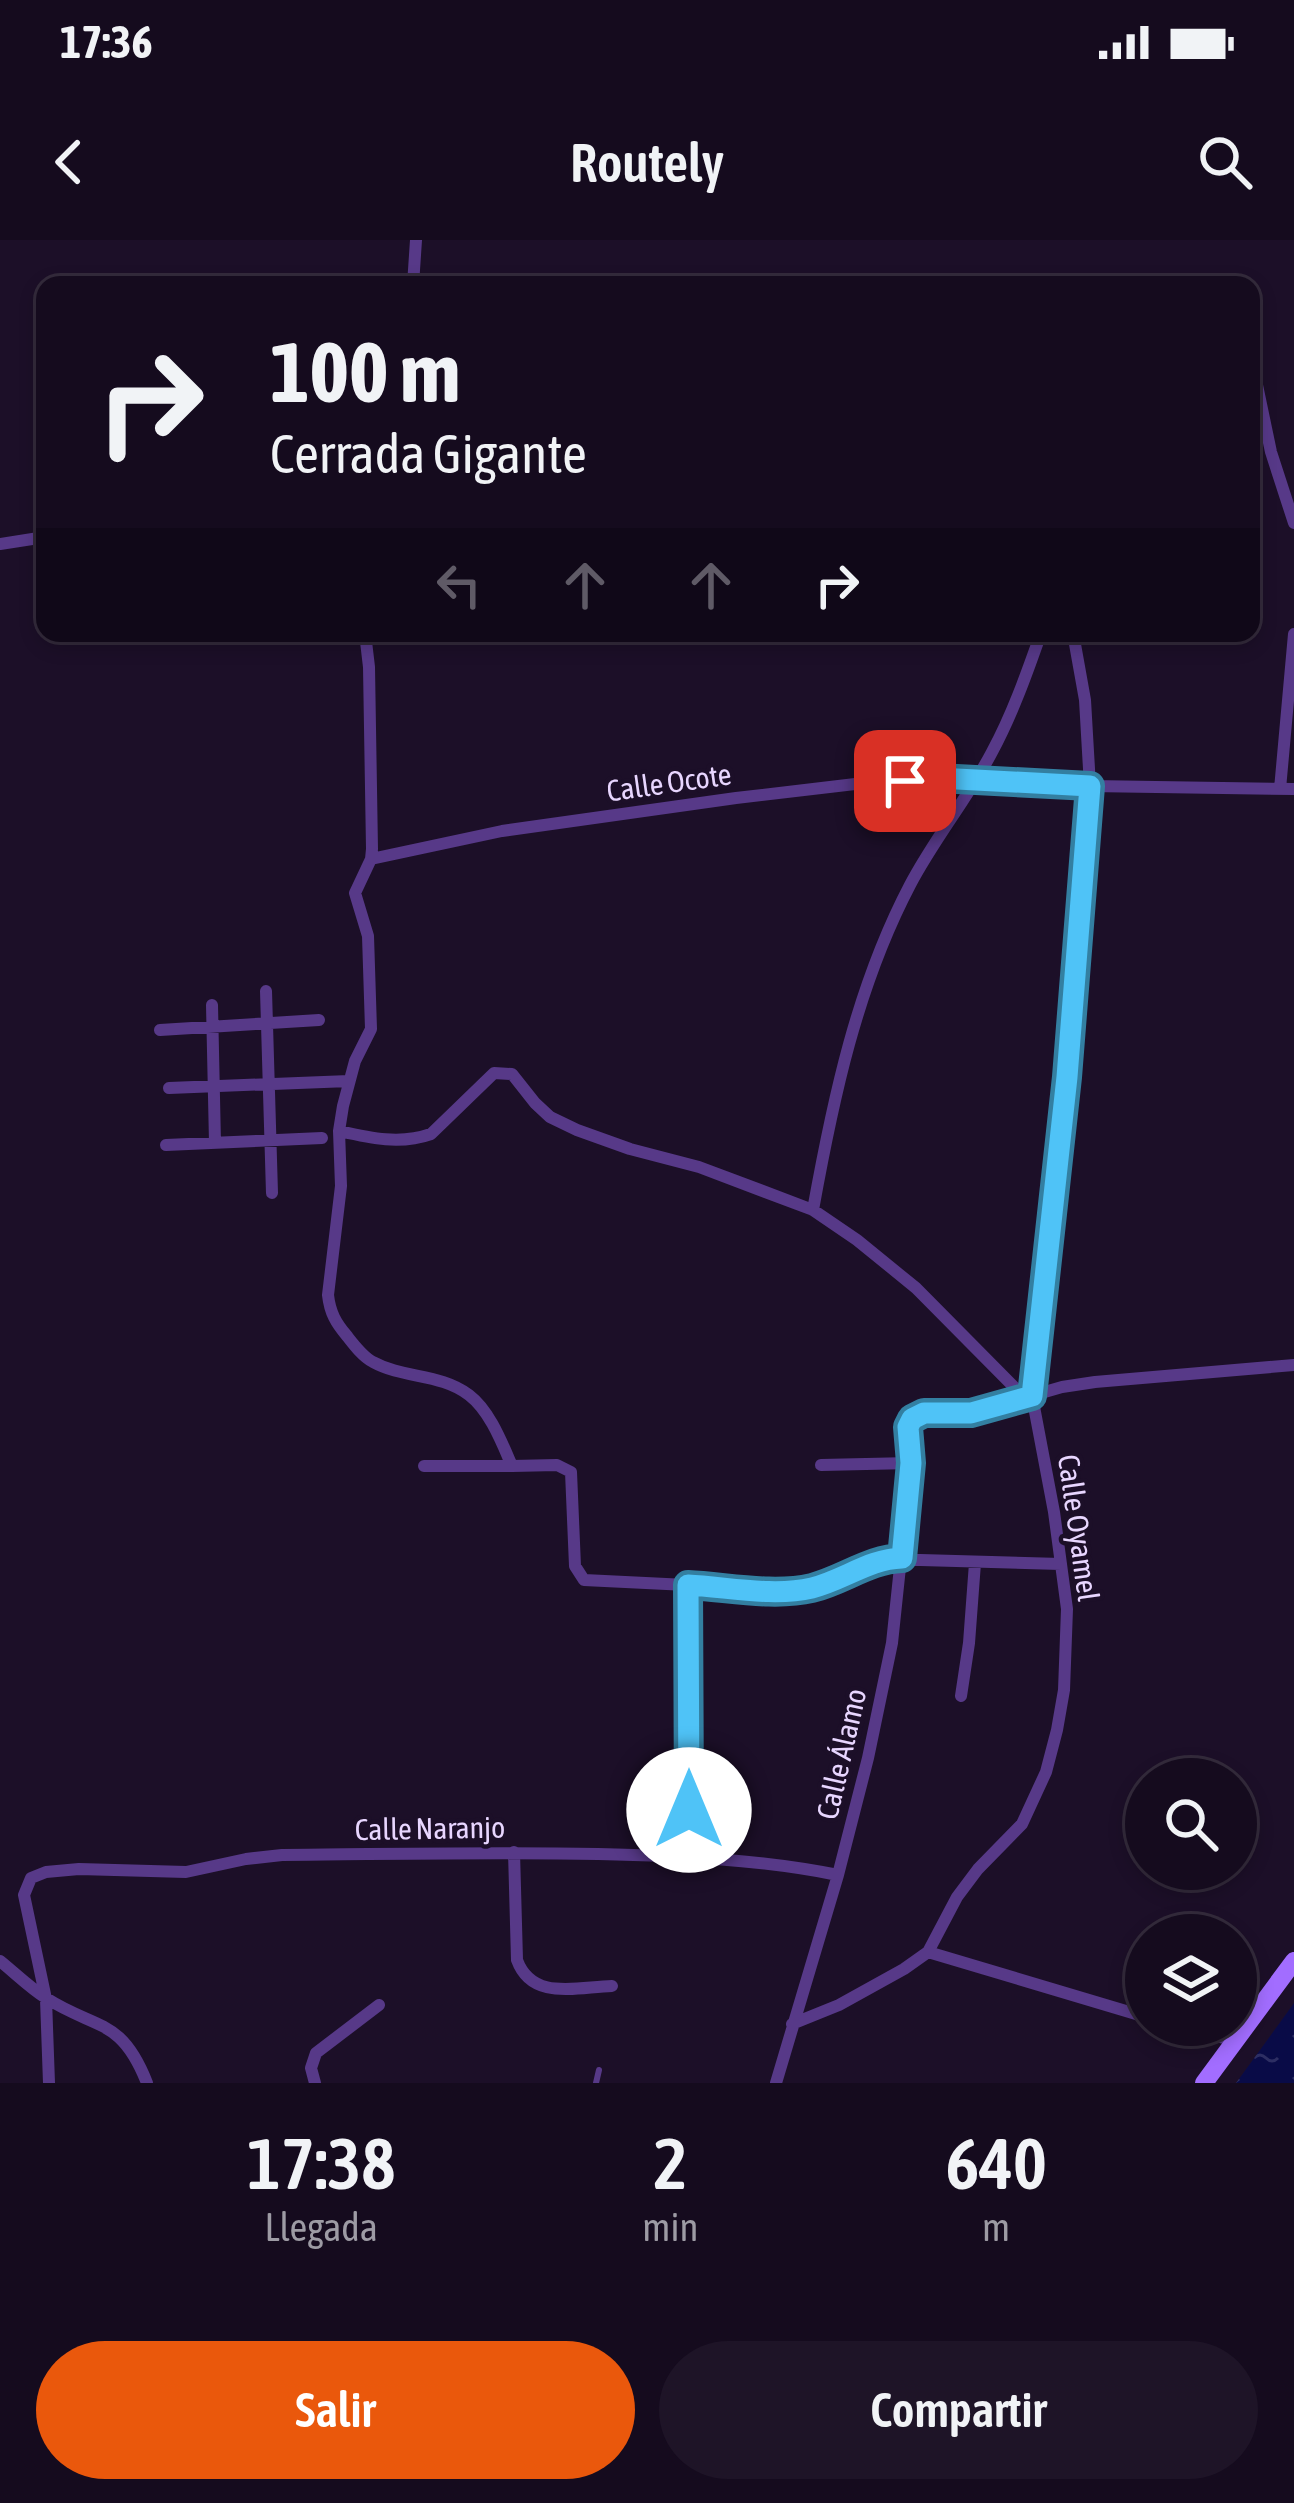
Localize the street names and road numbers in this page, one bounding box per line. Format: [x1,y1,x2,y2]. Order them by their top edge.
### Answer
street label: Calle Ocote [604,756,733,808]
street label: Calle Oyamel [1052,1452,1106,1603]
street label: Calle Álamo [809,1685,873,1822]
street label: Calle Naranjo [355,1810,505,1846]

